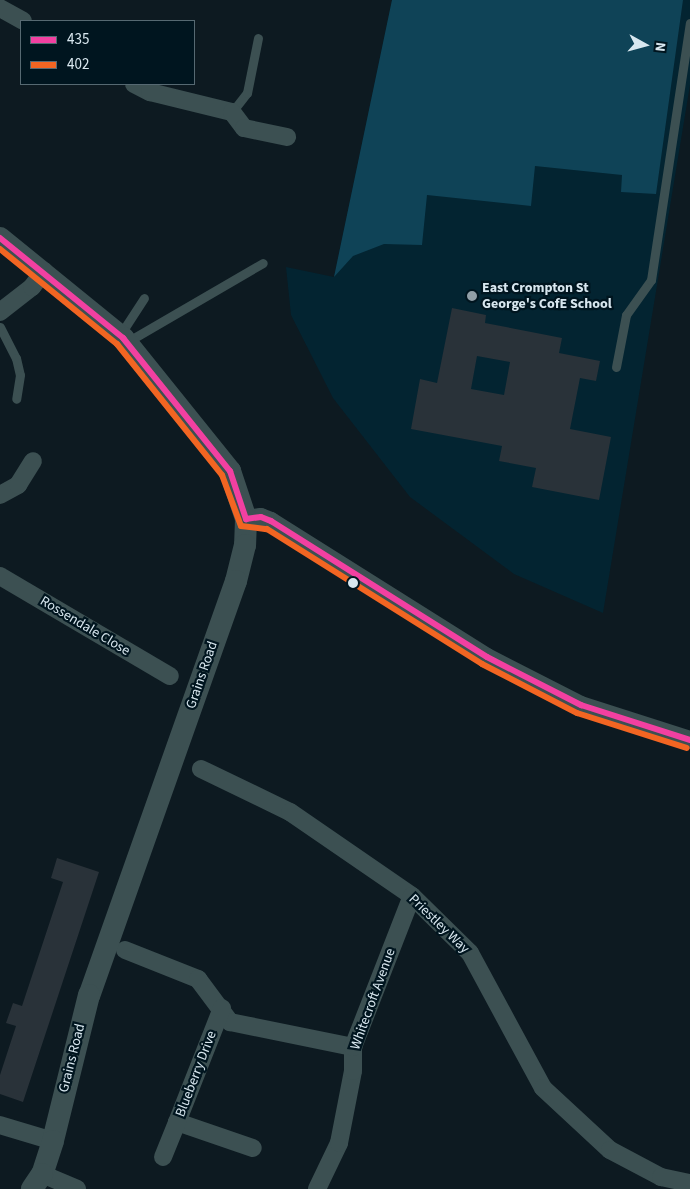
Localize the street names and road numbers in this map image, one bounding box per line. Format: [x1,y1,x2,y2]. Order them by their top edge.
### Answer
street label: Rossendale Close [37,593,133,659]
street label: Grains Road [183,639,221,711]
street label: Priestley Way [405,891,473,957]
street label: Whitecroft Avenue [347,946,399,1052]
street label: Grains Road [55,1022,89,1094]
street label: Blueberry Drive [172,1029,220,1119]

